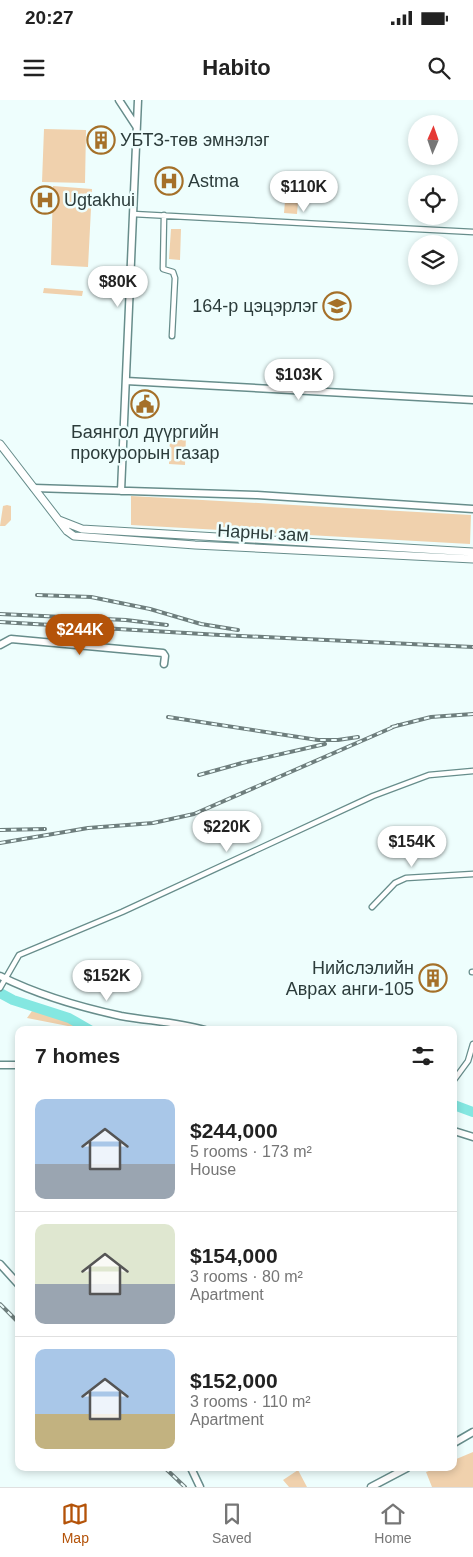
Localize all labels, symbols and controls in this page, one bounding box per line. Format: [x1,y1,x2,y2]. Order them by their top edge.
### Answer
text: 20:27 [25,7,74,28]
icon: menu [20,54,48,82]
icon: search [425,54,453,82]
text: Habito [202,55,271,80]
north arrow [408,115,458,165]
map controls [408,115,458,285]
building icon: УБТЗ-төв эмнэлэг [86,125,116,155]
place label: УБТЗ-төв эмнэлэг [120,130,270,150]
hospital icon: Astma [154,166,184,196]
pin: $110K [269,170,339,213]
place label: Astma [188,171,240,191]
button: locate [408,175,458,225]
text: $110K [281,178,327,195]
hospital icon: Ugtakhui [30,185,60,215]
place label: Ugtakhui [64,190,135,210]
button: layers [408,235,458,285]
pin: $80K [88,266,148,308]
text: $80K [99,273,137,290]
school or university icon: 164-р цэцэрлэг [322,291,352,321]
place label: 164-р цэцэрлэг [192,296,318,316]
pin: $103K [264,358,334,401]
text: $103K [275,366,323,383]
public building icon: Баянгол дүүргийн прокурорын газар [130,389,160,419]
place label: Баянгол дүүргийн прокурорын газар [71,422,219,463]
street label: Нарны зам [217,521,309,545]
pin: $244K [45,614,115,656]
text: $244K [56,621,104,638]
pin: $220K [192,810,262,853]
text: $220K [203,818,251,835]
pin: $154K [377,826,447,868]
text: $154K [388,833,436,850]
place label: Нийслэлийн Аврах анги-105 [286,958,414,999]
pin: $152K [72,960,142,1002]
building icon: Нийслэлийн Аврах анги-105 [418,963,448,993]
text: $152K [83,967,131,984]
icon: filters [409,1042,437,1070]
text: 7 homes [35,1044,120,1067]
icon: home [75,1119,135,1179]
text: $244,000 [190,1119,278,1142]
text: 5 rooms · 173 m² [190,1143,312,1160]
text: House [190,1161,236,1178]
icon: home [75,1244,135,1304]
text: $154,000 [190,1244,278,1267]
text: 3 rooms · 80 m² [190,1268,303,1285]
text: Apartment [190,1286,264,1303]
icon: home [75,1369,135,1429]
text: $152,000 [190,1369,278,1392]
text: 3 rooms · 110 m² [190,1393,311,1410]
text: Apartment [190,1411,264,1428]
tab: Map [61,1500,89,1546]
tab: Saved [212,1500,252,1546]
tab: Home [374,1500,412,1546]

